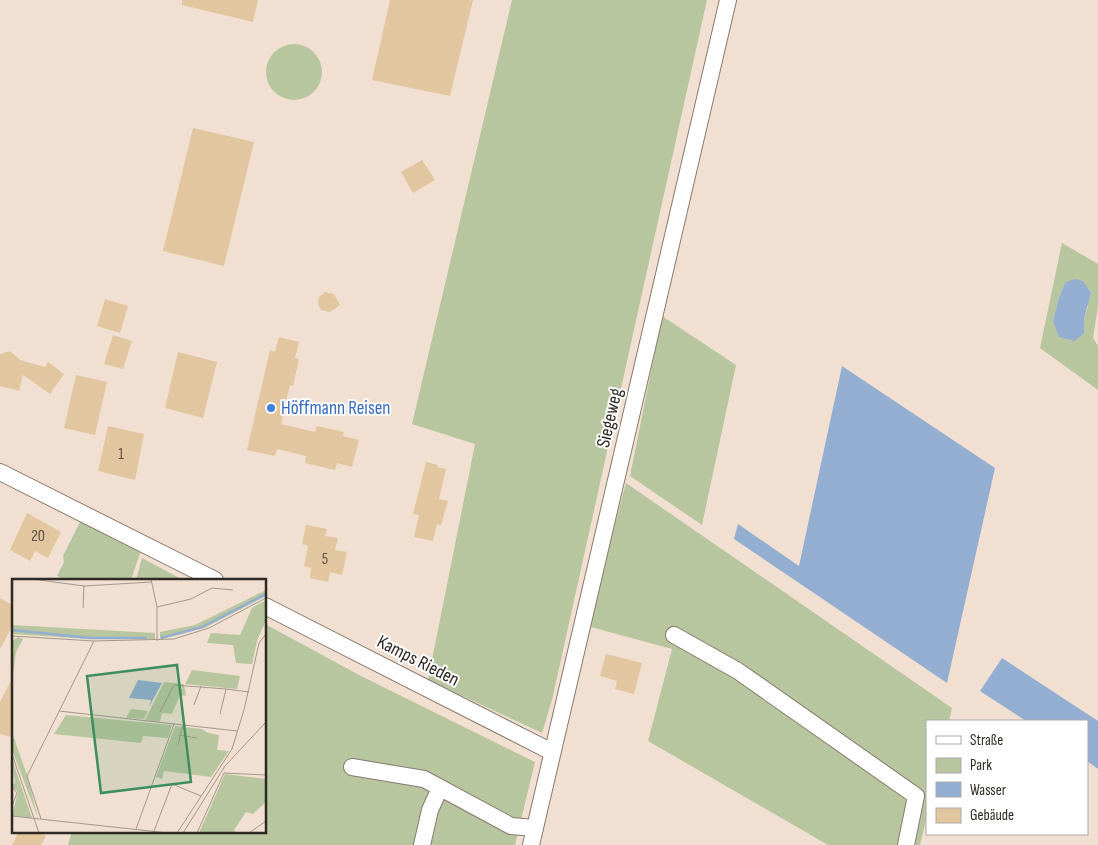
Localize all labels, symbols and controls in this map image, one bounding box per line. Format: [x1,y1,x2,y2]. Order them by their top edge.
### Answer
street label: Siegeweg [592,386,628,450]
place label: Höffmann Reisen [281,397,391,420]
marker: Höffmann Reisen [265,402,277,414]
house number: 1 [118,445,124,464]
house number: 20 [31,527,45,546]
house number: 5 [322,550,328,569]
inset map [12,579,266,832]
street label: Kamps Rieden [373,630,463,692]
legend [926,720,1088,835]
text: Straße [970,731,1003,750]
text: Park [970,756,992,775]
text: Wasser [970,781,1007,800]
text: Gebäude [970,806,1014,825]

